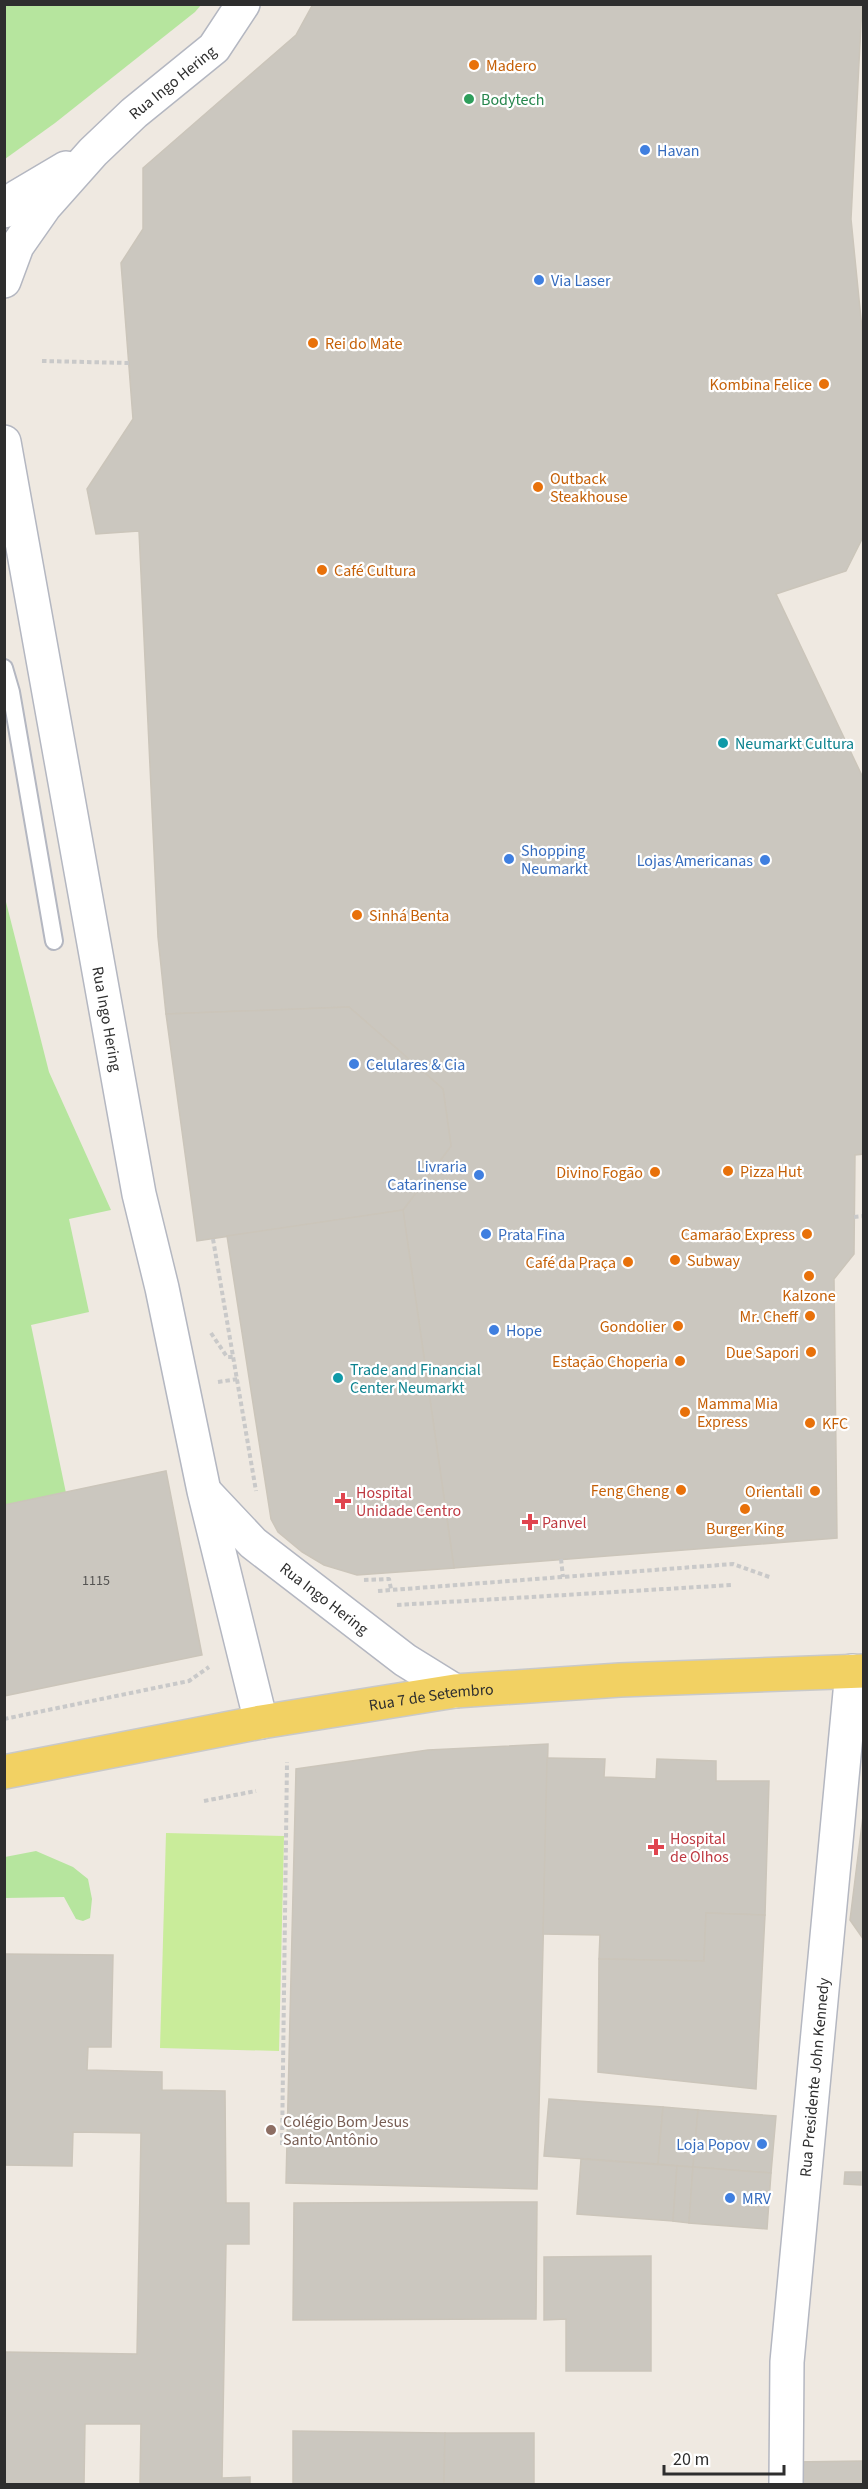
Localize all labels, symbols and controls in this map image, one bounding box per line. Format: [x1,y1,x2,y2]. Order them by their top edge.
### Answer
street label: Rua Ingo Hering [124,41,221,125]
place label: Madero [486,55,537,77]
marker: Madero [467,58,481,72]
place label: Bodytech [481,89,545,111]
marker: Bodytech [462,92,476,106]
place label: Havan [657,140,699,162]
marker: Havan [638,143,652,157]
place label: Via Laser [551,270,611,292]
marker: Via Laser [532,273,546,287]
place label: Rei do Mate [325,333,402,355]
marker: Rei do Mate [306,336,320,350]
place label: Kombina Felice [710,374,812,396]
marker: Kombina Felice [817,377,831,391]
place label: Outback Steakhouse [550,468,628,508]
marker: Outback Steakhouse [531,480,545,494]
place label: Café Cultura [334,560,416,582]
marker: Café Cultura [315,563,329,577]
place label: Neumarkt Cultura [735,733,854,755]
marker: Neumarkt Cultura [716,736,730,750]
place label: Shopping Neumarkt [521,840,588,880]
place label: Lojas Americanas [637,850,753,872]
marker: Shopping Neumarkt [502,852,516,866]
marker: Lojas Americanas [758,853,772,867]
place label: Sinhá Benta [369,905,449,927]
marker: Sinhá Benta [350,908,364,922]
street label: Rua Ingo Hering [86,965,127,1073]
place label: Celulares & Cia [366,1054,465,1076]
marker: Celulares & Cia [347,1057,361,1071]
place label: Livraria Catarinense [387,1156,467,1196]
place label: Pizza Hut [740,1161,803,1183]
place label: Divino Fogão [556,1162,643,1184]
marker: Pizza Hut [721,1164,735,1178]
marker: Divino Fogão [648,1165,662,1179]
marker: Livraria Catarinense [472,1168,486,1182]
place label: Prata Fina [498,1224,565,1246]
place label: Camarão Express [681,1224,795,1246]
marker: Prata Fina [479,1227,493,1241]
marker: Camarão Express [800,1227,814,1241]
place label: Subway [687,1250,740,1272]
place label: Café da Praça [526,1252,616,1274]
marker: Subway [668,1253,682,1267]
marker: Café da Praça [621,1255,635,1269]
marker: Kalzone [802,1269,816,1283]
place label: Kalzone [782,1285,836,1307]
place label: Mr. Cheff [740,1306,799,1328]
marker: Mr. Cheff [803,1309,817,1323]
place label: Gondolier [600,1316,666,1338]
marker: Gondolier [671,1319,685,1333]
place label: Hope [506,1320,542,1342]
marker: Hope [487,1323,501,1337]
place label: Due Sapori [726,1342,799,1364]
marker: Due Sapori [804,1345,818,1359]
place label: Estação Choperia [552,1351,668,1373]
marker: Estação Choperia [673,1354,687,1368]
place label: Trade and Financial Center Neumarkt [350,1359,481,1399]
marker: Trade and Financial Center Neumarkt [331,1371,345,1385]
place label: Mamma Mia Express [697,1393,778,1433]
marker: Mamma Mia Express [678,1405,692,1419]
place label: KFC [822,1413,848,1435]
marker: KFC [803,1416,817,1430]
place label: Feng Cheng [591,1480,669,1502]
place label: Orientali [745,1481,803,1503]
place label: Hospital Unidade Centro [356,1482,461,1522]
marker: Feng Cheng [674,1483,688,1497]
marker: Orientali [808,1484,822,1498]
marker: Hospital Unidade Centro [334,1492,352,1510]
marker: Burger King [738,1502,752,1516]
place label: Panvel [542,1512,587,1534]
marker: Panvel [523,1515,537,1529]
place label: Burger King [706,1518,784,1540]
street label: Rua Ingo Hering [275,1558,373,1640]
house number: 1115 [82,1571,110,1591]
street label: Rua 7 de Setembro [367,1678,494,1717]
place label: Hospital de Olhos [670,1828,729,1868]
marker: Hospital de Olhos [647,1838,665,1856]
street label: Rua Presidente John Kennedy [794,1976,835,2178]
place label: Colégio Bom Jesus Santo Antônio [283,2111,409,2151]
marker: Colégio Bom Jesus Santo Antônio [264,2123,278,2137]
place label: Loja Popov [676,2134,751,2156]
marker: Loja Popov [755,2137,769,2151]
place label: MRV [742,2188,772,2210]
marker: MRV [723,2191,737,2205]
scale bar [664,2438,784,2476]
text: 20 m [673,2447,709,2472]

